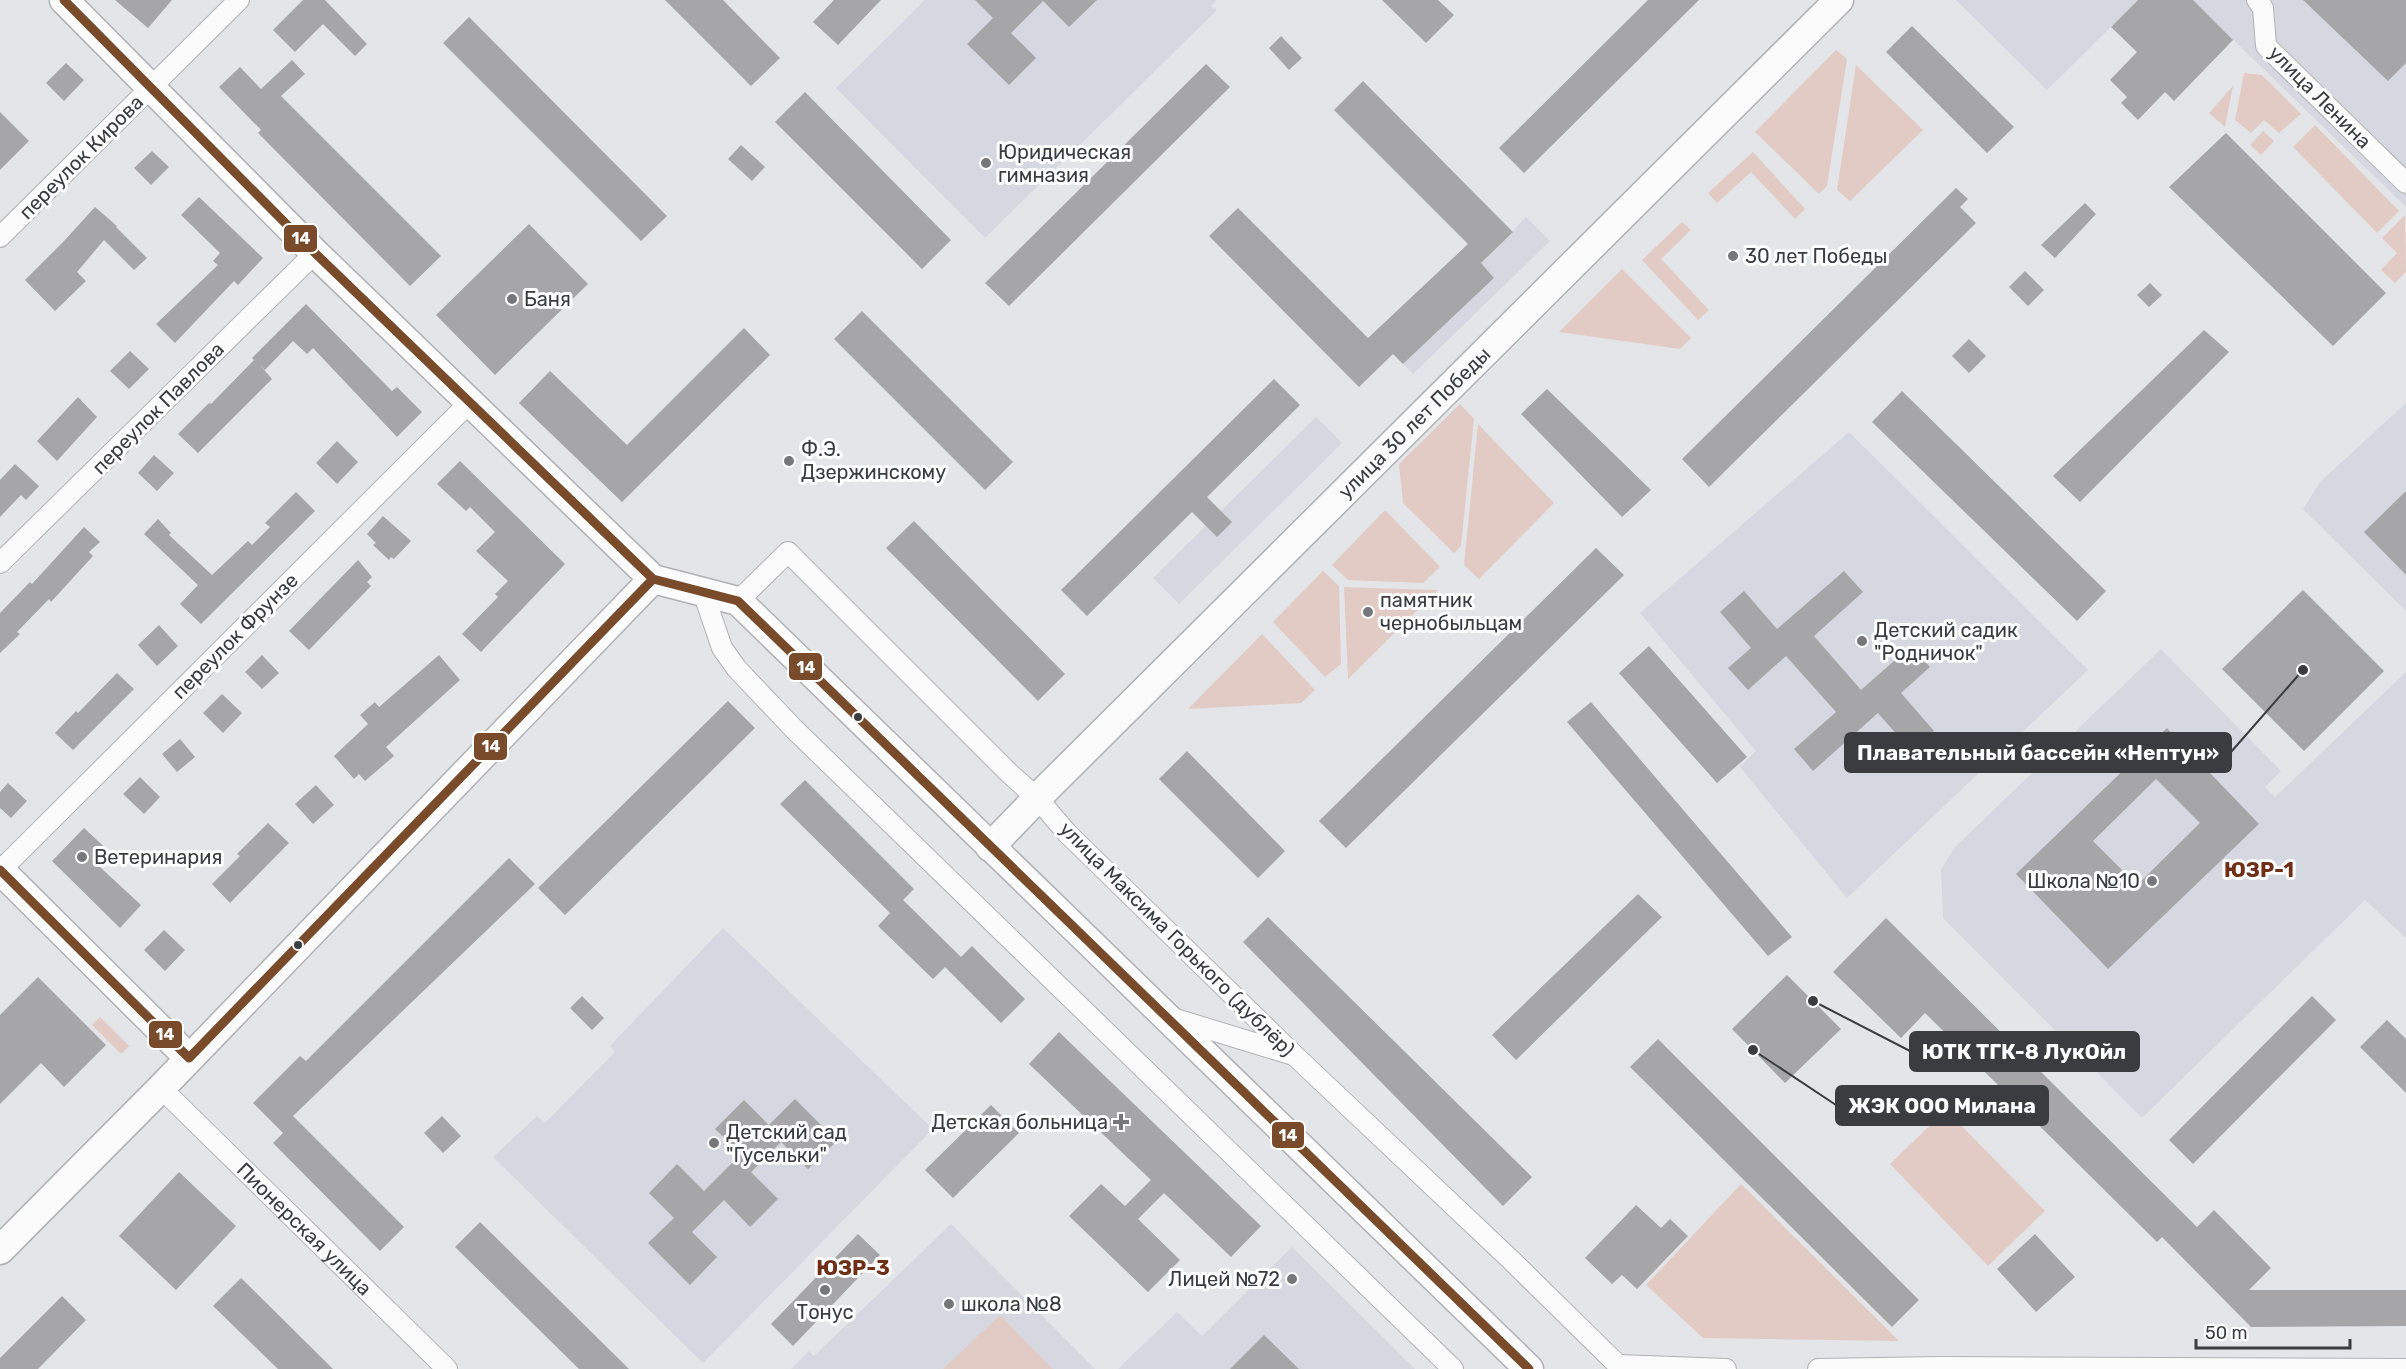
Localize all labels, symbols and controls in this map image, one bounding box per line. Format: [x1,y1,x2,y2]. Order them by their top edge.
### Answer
street label: улица Ленина [2264,41,2376,153]
street label: переулок Кирова [14,90,148,224]
place label: Юридическая гимназия [998,140,1131,187]
marker: Юридическая гимназия [979,156,993,170]
line badge: 14 [283,224,318,253]
text: 14 [292,229,311,248]
place label: 30 лет Победы [1745,244,1887,268]
marker: 30 лет Победы [1726,249,1740,263]
place label: Баня [524,287,571,311]
marker: Баня [505,292,519,306]
street label: переулок Павлова [87,337,229,479]
street label: улица 30 лет Победы [1333,342,1495,503]
place label: Ф.Э. Дзержинскому [801,437,946,484]
marker: Ф.Э. Дзержинскому [782,454,796,468]
street label: переулок Фрунзе [167,568,303,704]
place label: памятник чернобыльцам [1380,588,1522,635]
marker: памятник чернобыльцам [1361,605,1375,619]
place label: Детский садик "Родничок" [1874,618,2018,665]
marker: Детский садик "Родничок" [1855,634,1869,648]
line badge: 14 [788,652,823,681]
text: 14 [797,658,816,677]
unlabelled marker [852,711,864,723]
line badge: 14 [473,732,508,761]
callout: Плавательный бассейн «Нептун» [1845,733,2231,772]
text: 14 [482,737,501,756]
text: Плавательный бассейн «Нептун» [1857,740,2219,765]
street label: улица Максима Горького (дублёр) [1055,817,1299,1061]
place label: Ветеринария [94,845,222,869]
marker: Ветеринария [75,850,89,864]
district label: ЮЗР-1 [2224,857,2294,882]
place label: Школа №10 [2027,869,2140,893]
marker: Школа №10 [2145,874,2159,888]
unlabelled marker [292,939,304,951]
line badge: 14 [148,1020,183,1049]
text: 14 [156,1025,175,1044]
callout: ЮТК ТГК-8 ЛукОйл [1910,1032,2139,1071]
text: ЮТК ТГК-8 ЛукОйл [1922,1039,2126,1064]
callout: ЖЭК ООО Милана [1836,1086,2048,1125]
text: ЖЭК ООО Милана [1848,1093,2036,1118]
place label: Детская больница [932,1110,1108,1134]
marker: Детская больница [1112,1113,1130,1131]
place label: Детский сад "Гусельки" [726,1120,847,1167]
line badge: 14 [1271,1121,1305,1149]
text: 14 [1279,1126,1298,1145]
marker: Детский сад "Гусельки" [707,1136,721,1150]
street label: Пионерская улица [232,1157,377,1300]
district label: ЮЗР-3 [816,1255,890,1280]
place label: Лицей №72 [1168,1267,1280,1291]
marker: Лицей №72 [1285,1272,1299,1286]
marker: Тонус [818,1283,832,1297]
place label: школа №8 [961,1292,1062,1316]
marker: школа №8 [942,1297,956,1311]
place label: Тонус [797,1300,853,1324]
scale bar [2196,1312,2350,1350]
text: 50 m [2205,1322,2248,1344]

